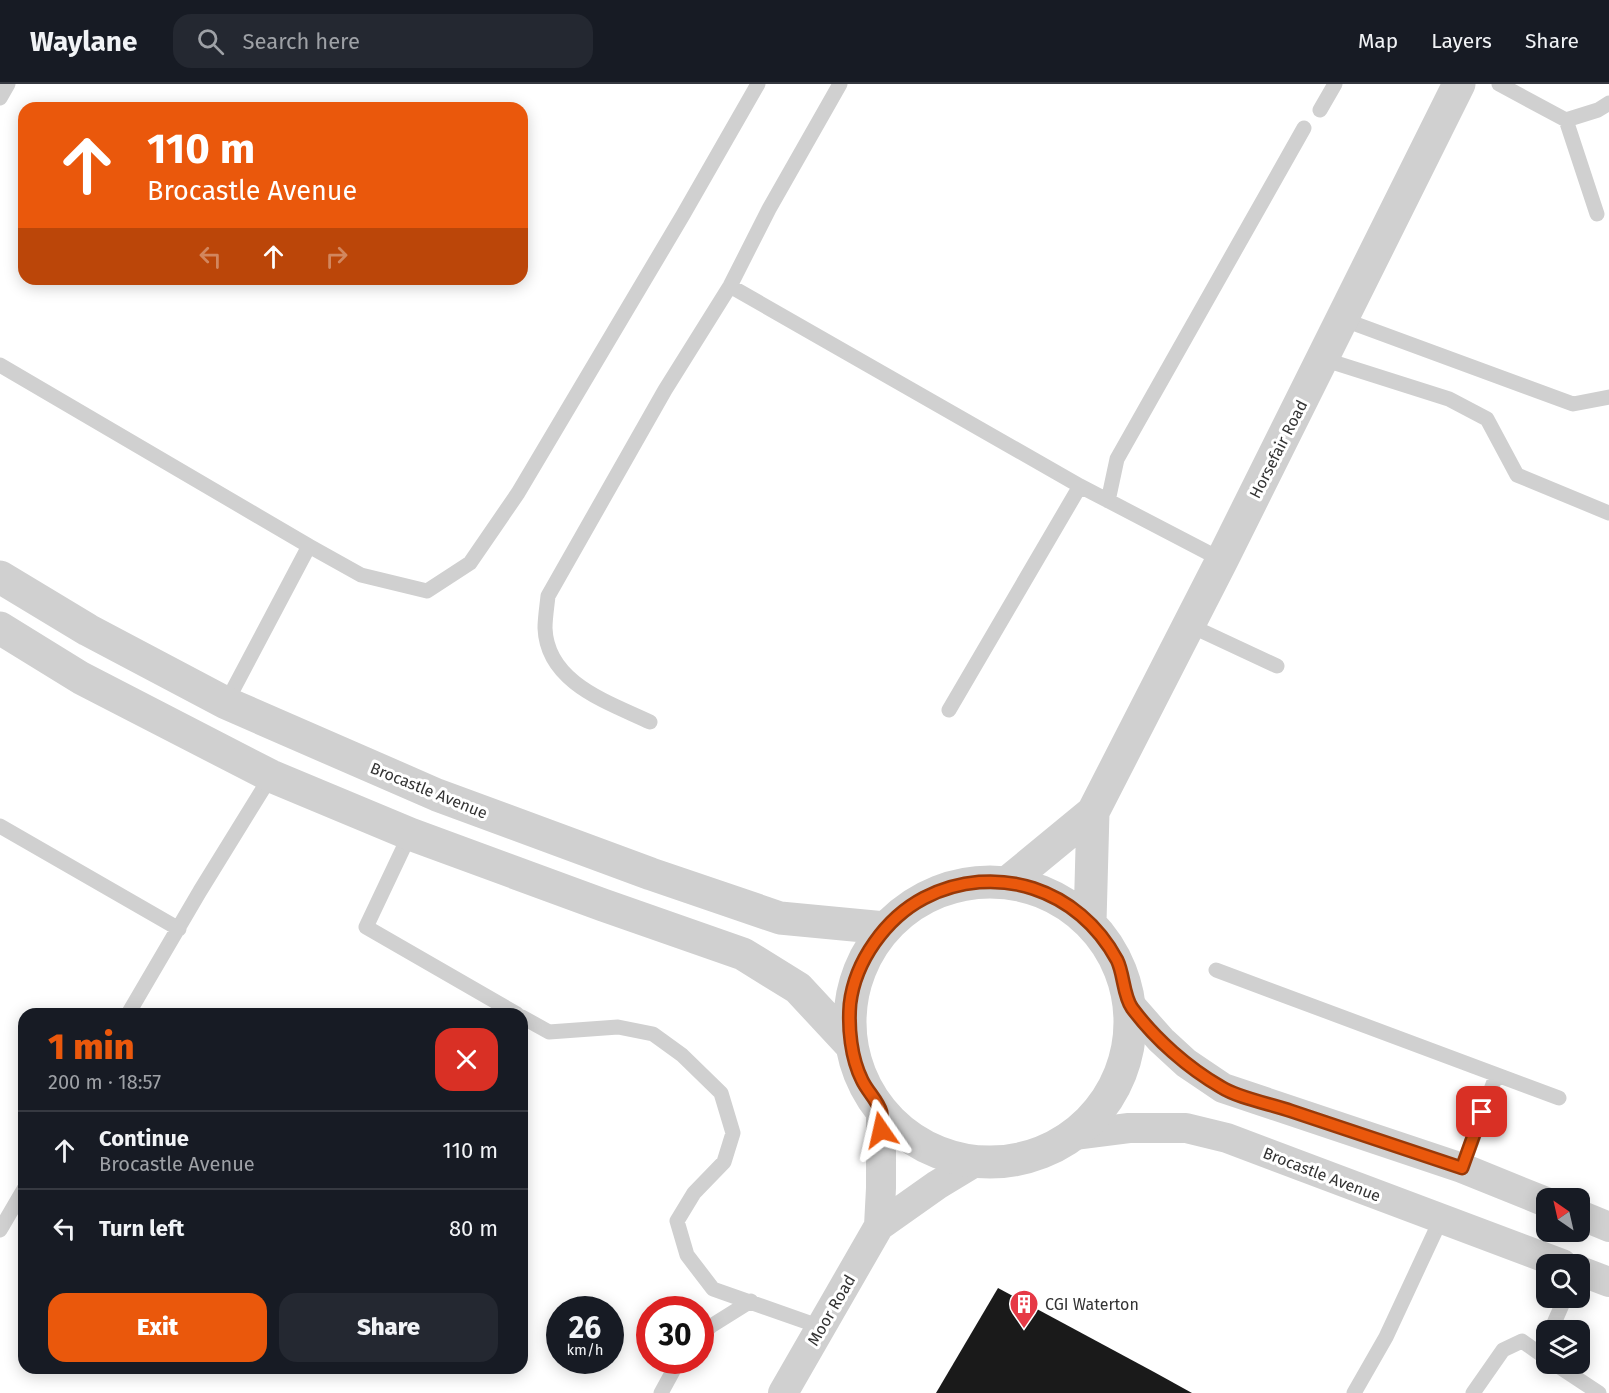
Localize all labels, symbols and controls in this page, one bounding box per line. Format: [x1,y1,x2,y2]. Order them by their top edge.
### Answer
search box [173,14,593,68]
text: Waylane [30,25,137,58]
icon: search [194,25,227,58]
text: Search here [242,28,360,55]
text: Map [1358,28,1398,54]
text: Layers [1431,28,1492,54]
text: Share [1525,28,1579,54]
text: 110 m [147,124,255,174]
icon: ahead [48,126,126,204]
text: Brocastle Avenue [147,175,357,207]
icon: left [194,240,227,273]
icon: ahead [257,240,290,273]
icon: right [320,240,353,273]
street label: Horsefair Road [1245,397,1311,502]
street label: Brocastle Avenue [368,758,490,823]
text: 1 min [48,1025,134,1069]
button: close [435,1028,498,1091]
text: 200 m · 18:57 [48,1070,161,1094]
pin [1456,1086,1507,1137]
icon: arrive [1465,1095,1498,1128]
position arrow [849,1098,913,1162]
text: Continue [99,1125,189,1152]
icon: ahead [48,1134,81,1167]
text: 110 m [442,1137,498,1164]
street label: Brocastle Avenue [1260,1143,1383,1206]
text: Brocastle Avenue [99,1152,255,1176]
north arrow [1536,1188,1590,1242]
map controls [1536,1188,1590,1374]
icon: left [48,1212,81,1245]
text: Turn left [99,1215,184,1242]
text: 80 m [449,1215,498,1242]
button: search [1536,1254,1590,1308]
street label: Moor Road [804,1272,859,1349]
building icon: CGI Waterton [1008,1288,1040,1330]
button: Exit [48,1293,267,1362]
button: Share [279,1293,498,1362]
place label: CGI Waterton [1045,1295,1139,1314]
speed limit sign: 30 [636,1296,714,1374]
text: 26 [569,1310,601,1346]
button: layers [1536,1320,1590,1374]
text: km/h [566,1341,604,1359]

